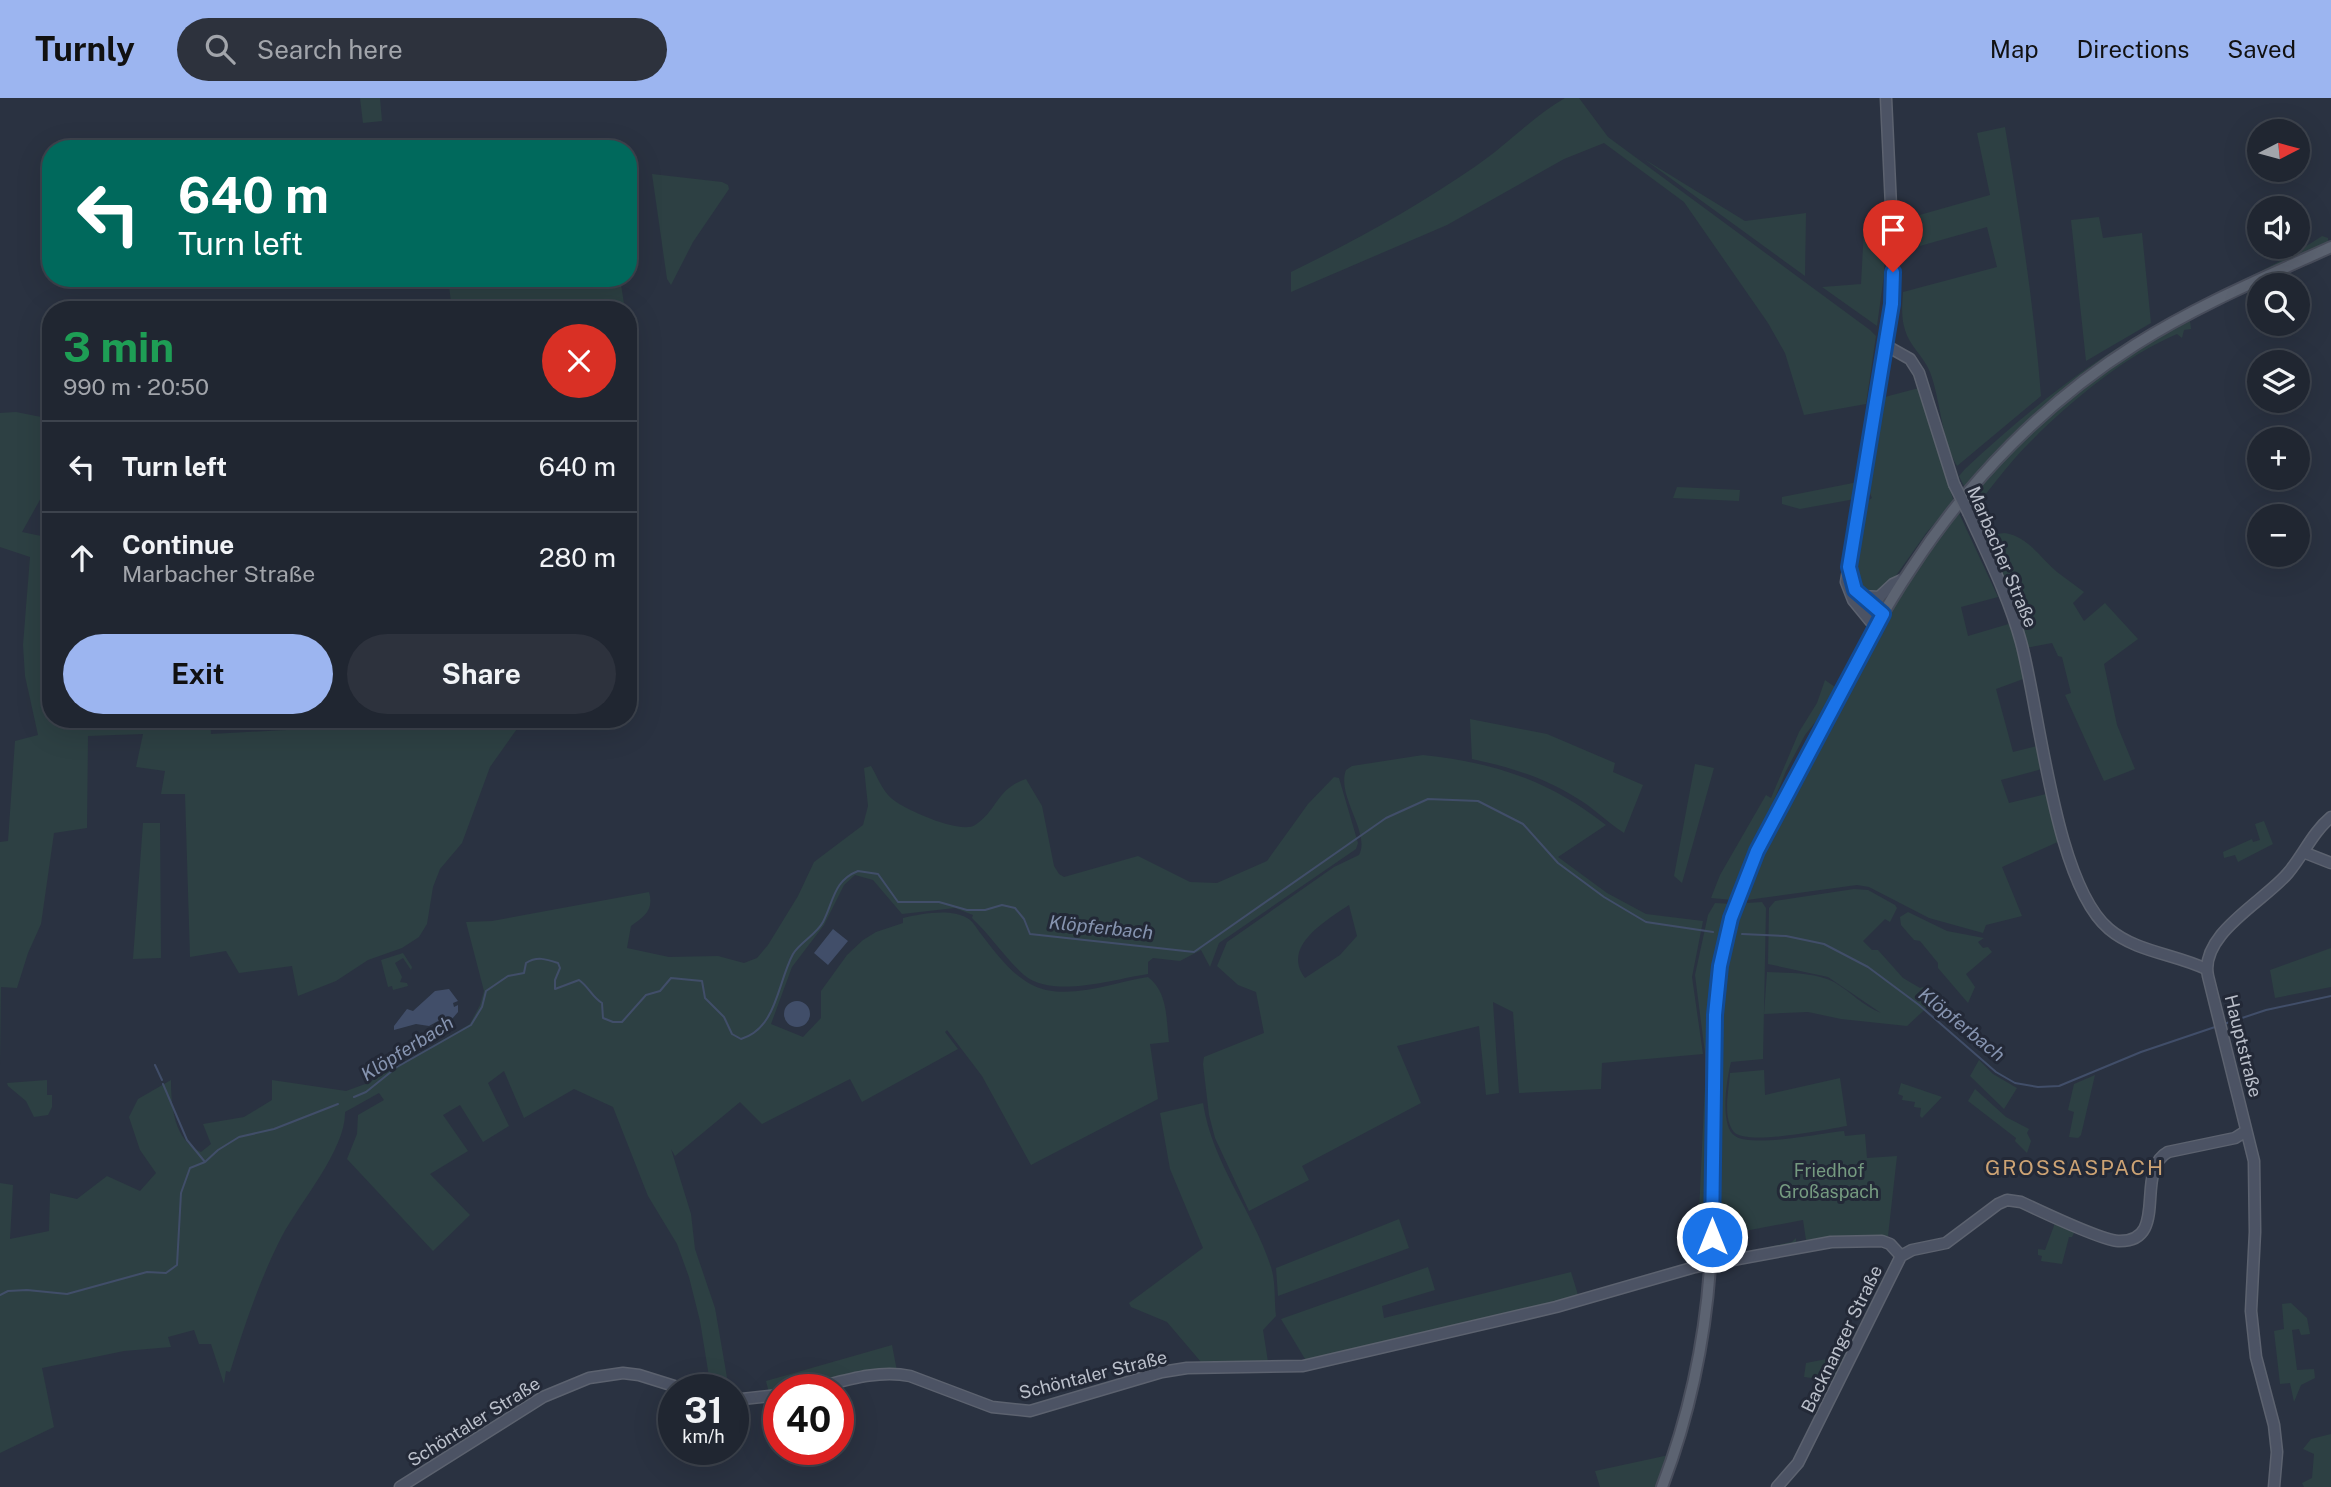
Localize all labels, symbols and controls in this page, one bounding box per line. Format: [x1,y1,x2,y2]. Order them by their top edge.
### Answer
search box [177,18,667,81]
text: Turnly [35,30,135,68]
icon: search [201,30,239,68]
text: Search here [257,34,403,65]
text: Map [1990,35,2039,63]
text: Directions [2077,35,2189,63]
text: Saved [2227,35,2296,63]
north arrow [2247,119,2310,182]
map controls [2247,119,2310,567]
text: 640 m [178,166,329,224]
icon: left [63,168,154,259]
button: sound [2247,196,2310,259]
pin [1863,200,1923,272]
icon: arrive [1874,211,1912,249]
text: Turn left [178,225,303,262]
button: search [2247,273,2310,336]
text: 3 min [63,322,174,371]
button: close [542,324,616,398]
button: layers [2247,350,2310,413]
text: 990 m · 20:50 [63,373,209,400]
button: + [2247,427,2310,490]
icon: left [63,448,101,486]
text: Turn left [122,451,227,482]
text: 640 m [539,451,616,482]
street label: Marbacher Straße [1963,483,2042,631]
button: − [2247,504,2310,567]
text: Continue [122,529,234,560]
icon: ahead [63,539,101,577]
text: 280 m [539,542,616,573]
text: Marbacher Straße [122,560,315,587]
button: Exit [63,634,333,714]
button: Share [347,634,616,714]
water label: Klöpferbach [1048,911,1154,943]
water label: Klöpferbach [1914,982,2010,1066]
street label: Hauptstraße [2221,992,2266,1099]
water label: Klöpferbach [357,1011,457,1085]
district label: GROSSASPACH [1985,1155,2165,1180]
park label: Friedhof Großaspach [1779,1160,1879,1202]
position arrow [1675,1200,1749,1274]
street label: Backnanger Straße [1797,1262,1886,1416]
street label: Schöntaler Straße [1017,1346,1169,1403]
street label: Schöntaler Straße [404,1372,544,1471]
speed limit sign: 40 [763,1374,854,1465]
text: 31 [684,1390,723,1431]
text: km/h [682,1426,725,1447]

